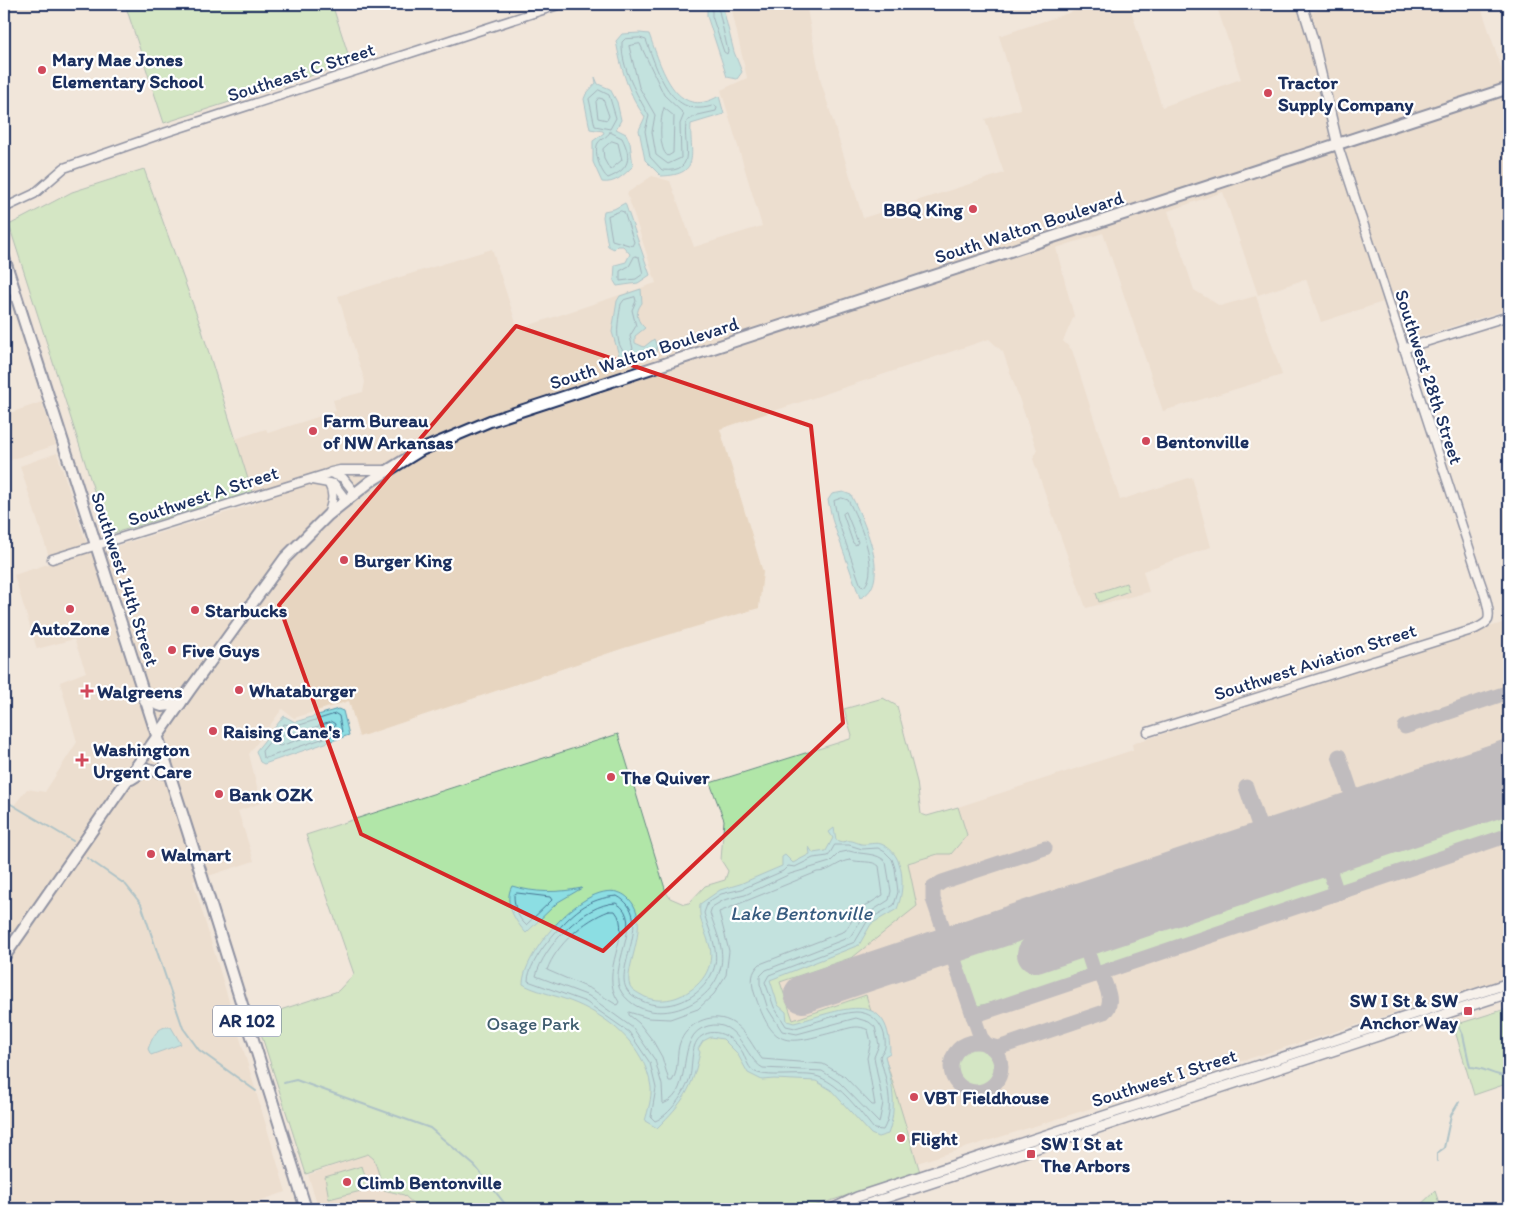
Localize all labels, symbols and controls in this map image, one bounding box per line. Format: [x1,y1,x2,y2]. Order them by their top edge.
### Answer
street label: Southeast C Street [224,37,378,107]
place label: Mary Mae Jones Elementary School [52,48,204,93]
marker: Mary Mae Jones Elementary School [36,64,48,76]
place label: Tractor Supply Company [1277,71,1414,116]
marker: Tractor Supply Company [1262,87,1274,99]
street label: South Walton Boulevard [932,185,1127,268]
place label: BBQ King [883,198,963,221]
marker: BBQ King [967,203,979,215]
street label: Southwest 28th Street [1390,287,1468,467]
street label: South Walton Boulevard [547,311,742,394]
place label: Farm Bureau of NW Arkansas [323,409,454,454]
marker: Farm Bureau of NW Arkansas [307,425,319,437]
place label: Bentonville [1156,430,1249,453]
marker: Bentonville [1140,435,1152,447]
street label: Southwest A Street [125,461,281,531]
street label: Southwest 14th Street [86,489,164,669]
place label: Burger King [354,549,453,572]
marker: Burger King [338,554,350,566]
place label: Starbucks [205,599,288,622]
marker: AutoZone [64,603,76,615]
marker: Starbucks [189,604,201,616]
place label: AutoZone [30,617,109,640]
street label: Southwest Aviation Street [1211,618,1419,706]
place label: Five Guys [182,639,260,662]
marker: Five Guys [166,644,178,656]
place label: Whataburger [249,679,357,702]
place label: Walgreens [97,680,183,703]
marker: Whataburger [233,684,245,696]
marker: Walgreens [81,685,93,697]
place label: Raising Cane's [223,720,341,743]
marker: Raising Cane's [207,725,219,737]
place label: Washington Urgent Care [93,738,192,783]
marker: Washington Urgent Care [75,753,89,767]
place label: The Quiver [620,766,710,789]
marker: The Quiver [605,771,617,783]
place label: Bank OZK [229,783,313,806]
marker: Bank OZK [213,788,225,800]
place label: Walmart [161,843,231,866]
marker: Walmart [145,848,157,860]
water label: Lake Bentonville [730,901,873,925]
place label: SW I St & SW Anchor Way [1350,989,1459,1034]
marker: SW I St & SW Anchor Way [1462,1005,1474,1017]
road number: AR 102 [213,1006,281,1036]
park label: Osage Park [486,1012,580,1035]
street label: Southwest I Street [1088,1044,1240,1112]
place label: VBT Fieldhouse [924,1086,1049,1109]
marker: VBT Fieldhouse [908,1091,920,1103]
place label: Flight [911,1127,958,1150]
marker: Flight [895,1132,907,1144]
place label: SW I St at The Arbors [1040,1132,1131,1177]
marker: SW I St at The Arbors [1025,1148,1037,1160]
place label: Climb Bentonville [357,1171,502,1194]
marker: Climb Bentonville [341,1176,353,1188]

